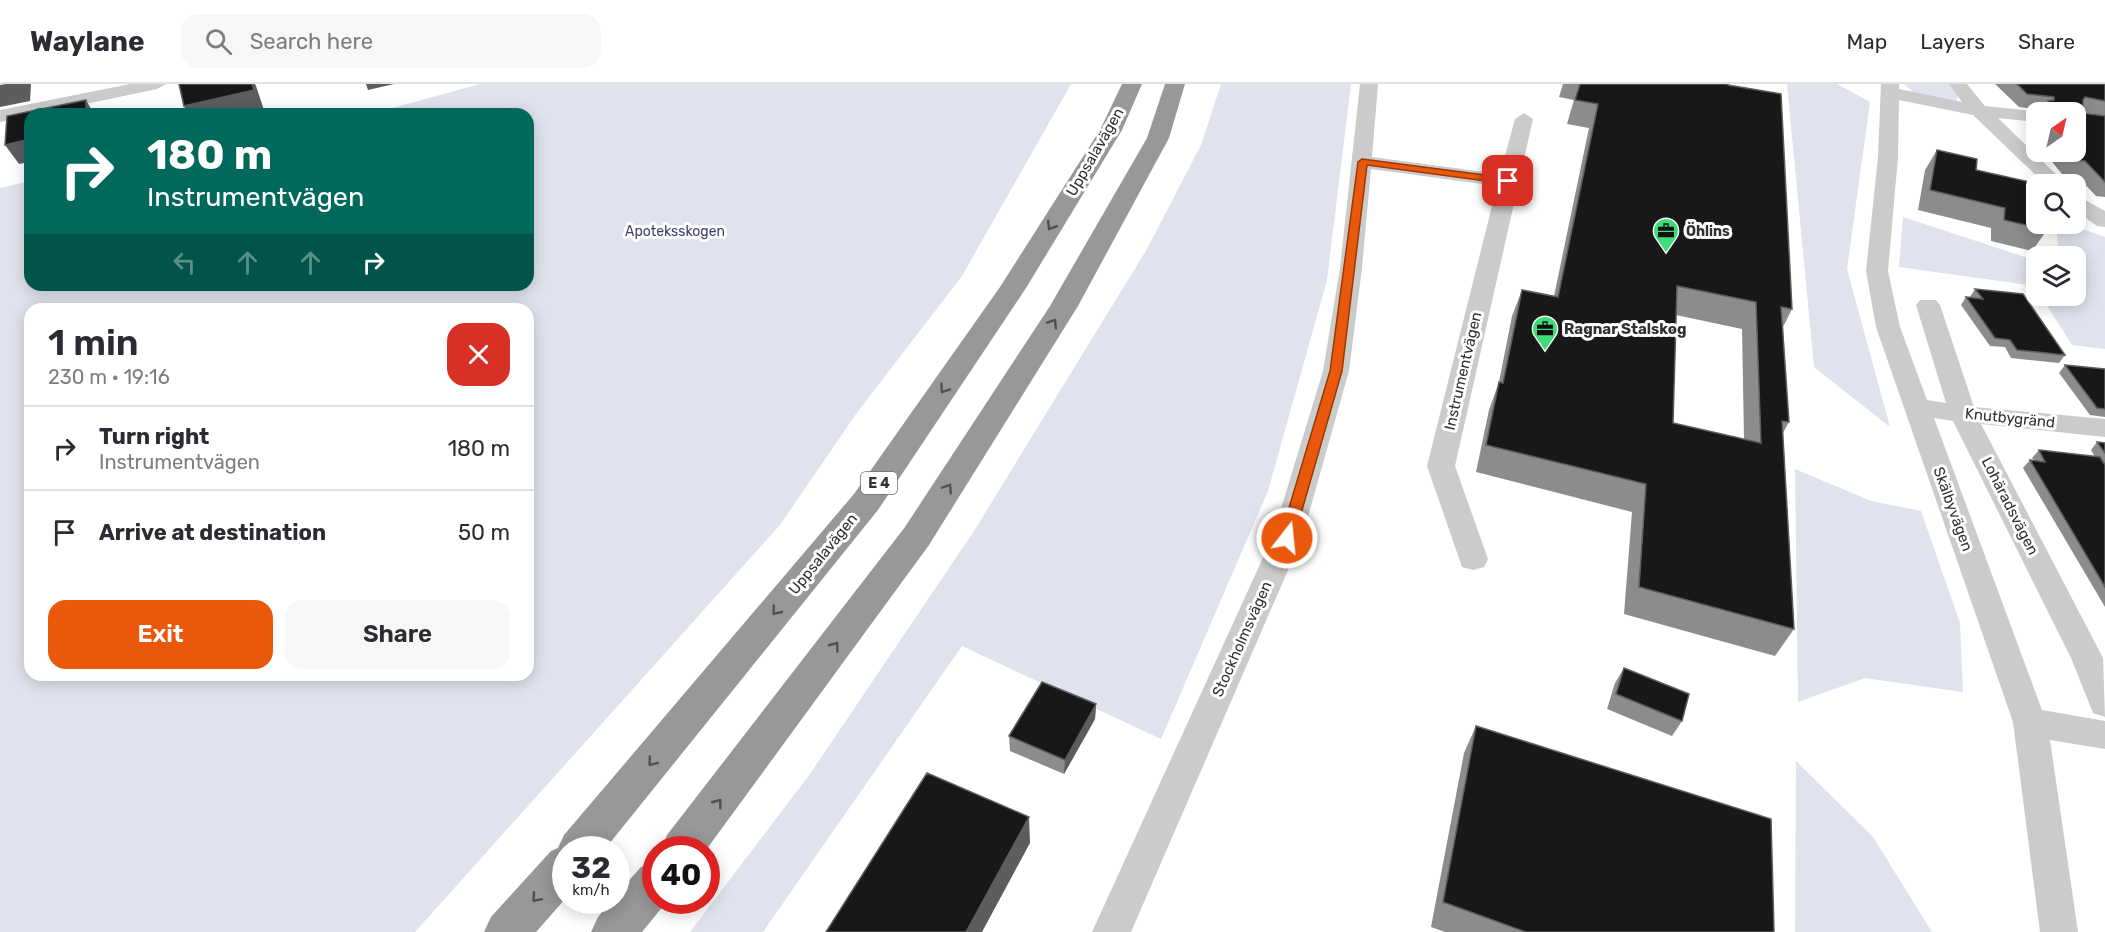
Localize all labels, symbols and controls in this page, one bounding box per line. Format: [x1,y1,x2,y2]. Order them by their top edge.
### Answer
search box [181,14,601,68]
text: Waylane [30,25,145,58]
icon: search [202,25,235,58]
text: Search here [250,28,373,55]
text: Map [1846,29,1887,54]
text: Layers [1920,29,1985,54]
text: Share [2018,29,2075,54]
north arrow [2026,102,2086,162]
map controls [2026,102,2086,306]
street label: Uppsalavägen [1062,105,1128,199]
text: 180 m [147,130,272,180]
icon: right [48,132,126,210]
pin [1482,155,1533,206]
icon: arrive [1491,164,1524,197]
button: search [2026,174,2086,234]
text: Instrumentvägen [147,181,364,213]
office icon: Öhlins [1651,216,1681,254]
one-way arrow [1047,220,1059,230]
place label: Öhlins [1686,222,1730,240]
park label: Apoteksskogen [625,223,725,240]
icon: left [168,246,201,279]
icon: ahead [231,246,264,279]
icon: ahead [294,246,327,279]
icon: right [357,246,390,279]
button: layers [2026,246,2086,306]
street label: Instrumentvägen [1441,310,1485,432]
office icon: Ragnar Stalskog [1530,314,1560,352]
one-way arrow [1045,319,1056,330]
place label: Ragnar Stalskog [1564,320,1686,338]
text: 1 min [48,321,139,364]
button: close [447,323,510,386]
text: 230 m · 19:16 [48,365,170,389]
one-way arrow [940,382,951,393]
street label: Knutbygränd [1964,404,2056,432]
text: Turn right [99,423,209,450]
icon: right [48,432,81,465]
text: 180 m [448,435,510,462]
text: Instrumentvägen [99,450,260,474]
street label: Lohäradsvägen [1978,454,2042,558]
street label: Skälbyvägen [1929,464,1977,554]
road number: E 4 [861,472,897,494]
one-way arrow [940,484,952,494]
position arrow [1255,506,1319,570]
street label: Uppsalavägen [785,510,861,598]
icon: arrive [48,516,81,549]
text: Arrive at destination [99,519,326,546]
text: 50 m [458,519,510,546]
street label: Stockholmsvägen [1208,578,1276,700]
button: Exit [48,600,273,669]
button: Share [285,600,510,669]
one-way arrow [773,605,784,616]
one-way arrow [827,642,838,653]
one-way arrow [649,755,660,766]
one-way arrow [711,798,722,809]
speed limit sign: 40 [642,836,720,914]
text: 32 [571,850,611,886]
text: km/h [572,881,610,899]
one-way arrow [533,891,544,902]

